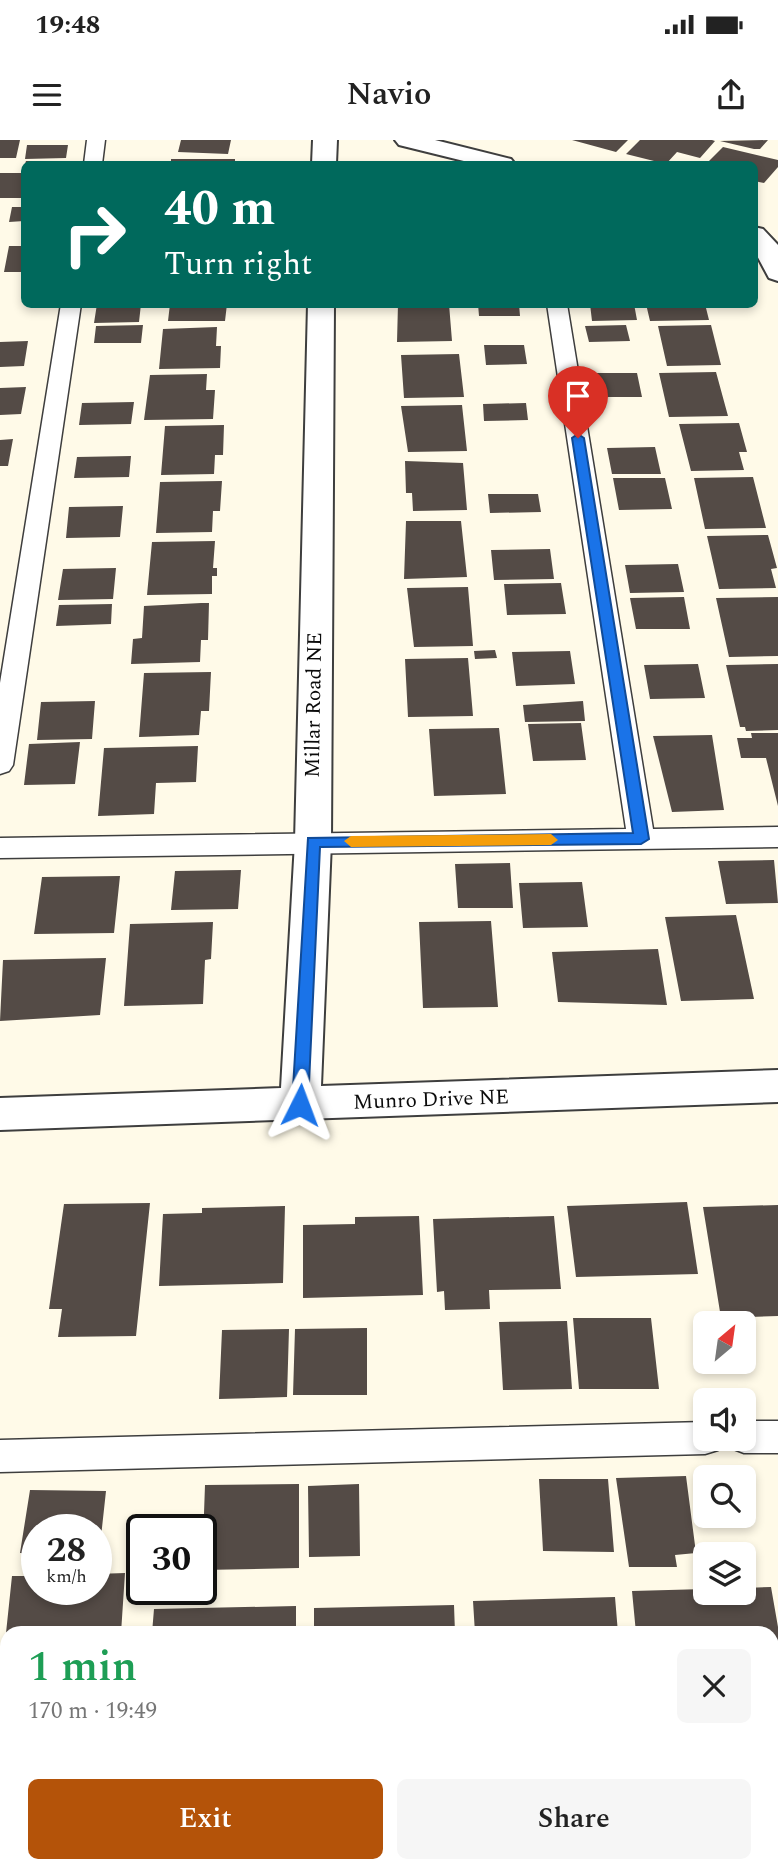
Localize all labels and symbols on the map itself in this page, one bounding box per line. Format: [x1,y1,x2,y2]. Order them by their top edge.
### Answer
pin [548,366,608,438]
street label: Millar Road NE [297,632,331,778]
position arrow [263,1068,337,1142]
street label: Munro Drive NE [352,1081,510,1119]
north arrow [693,1311,756,1374]
speed limit sign: 30 [126,1514,217,1605]

